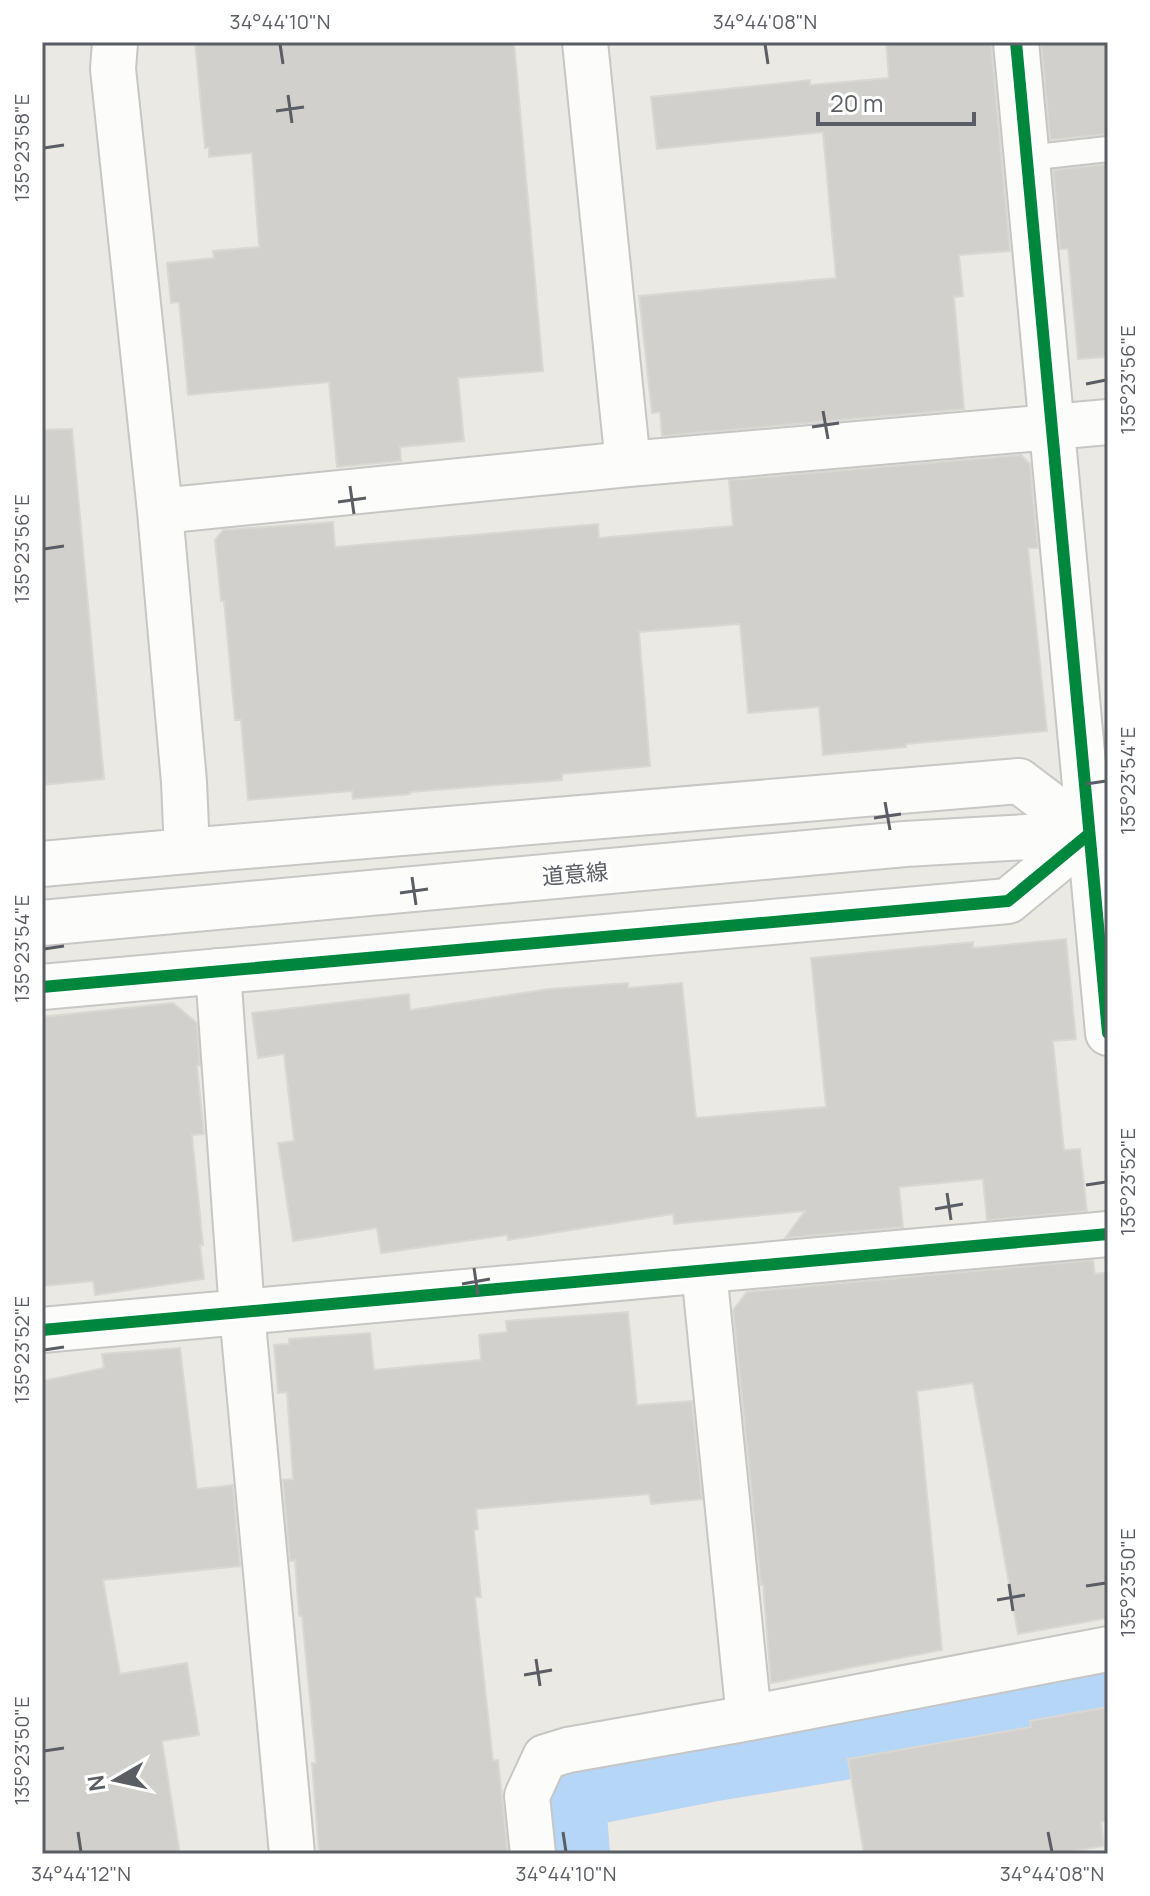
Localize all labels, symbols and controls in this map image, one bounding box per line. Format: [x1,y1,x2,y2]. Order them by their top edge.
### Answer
text: 34°44'10"N [230,8,330,35]
text: 34°44'08"N [713,8,817,35]
scale bar [818,76,974,126]
text: 20 m [830,86,883,119]
text: 135°23'58"E [8,94,35,202]
text: 135°23'56"E [1114,325,1141,435]
text: 135°23'56"E [8,494,35,604]
text: 135°23'54"E [1114,727,1141,835]
street label: 道意線 [541,856,609,892]
text: 135°23'54"E [8,895,35,1003]
text: 135°23'52"E [1114,1128,1141,1236]
text: 135°23'52"E [8,1296,35,1404]
text: 135°23'50"E [1114,1528,1141,1638]
text: 135°23'50"E [8,1696,35,1806]
north arrow [76,1740,156,1820]
text: N [80,1773,112,1793]
text: 34°44'12"N [31,1860,131,1887]
text: 34°44'10"N [516,1860,616,1887]
text: 34°44'08"N [1000,1860,1104,1887]

